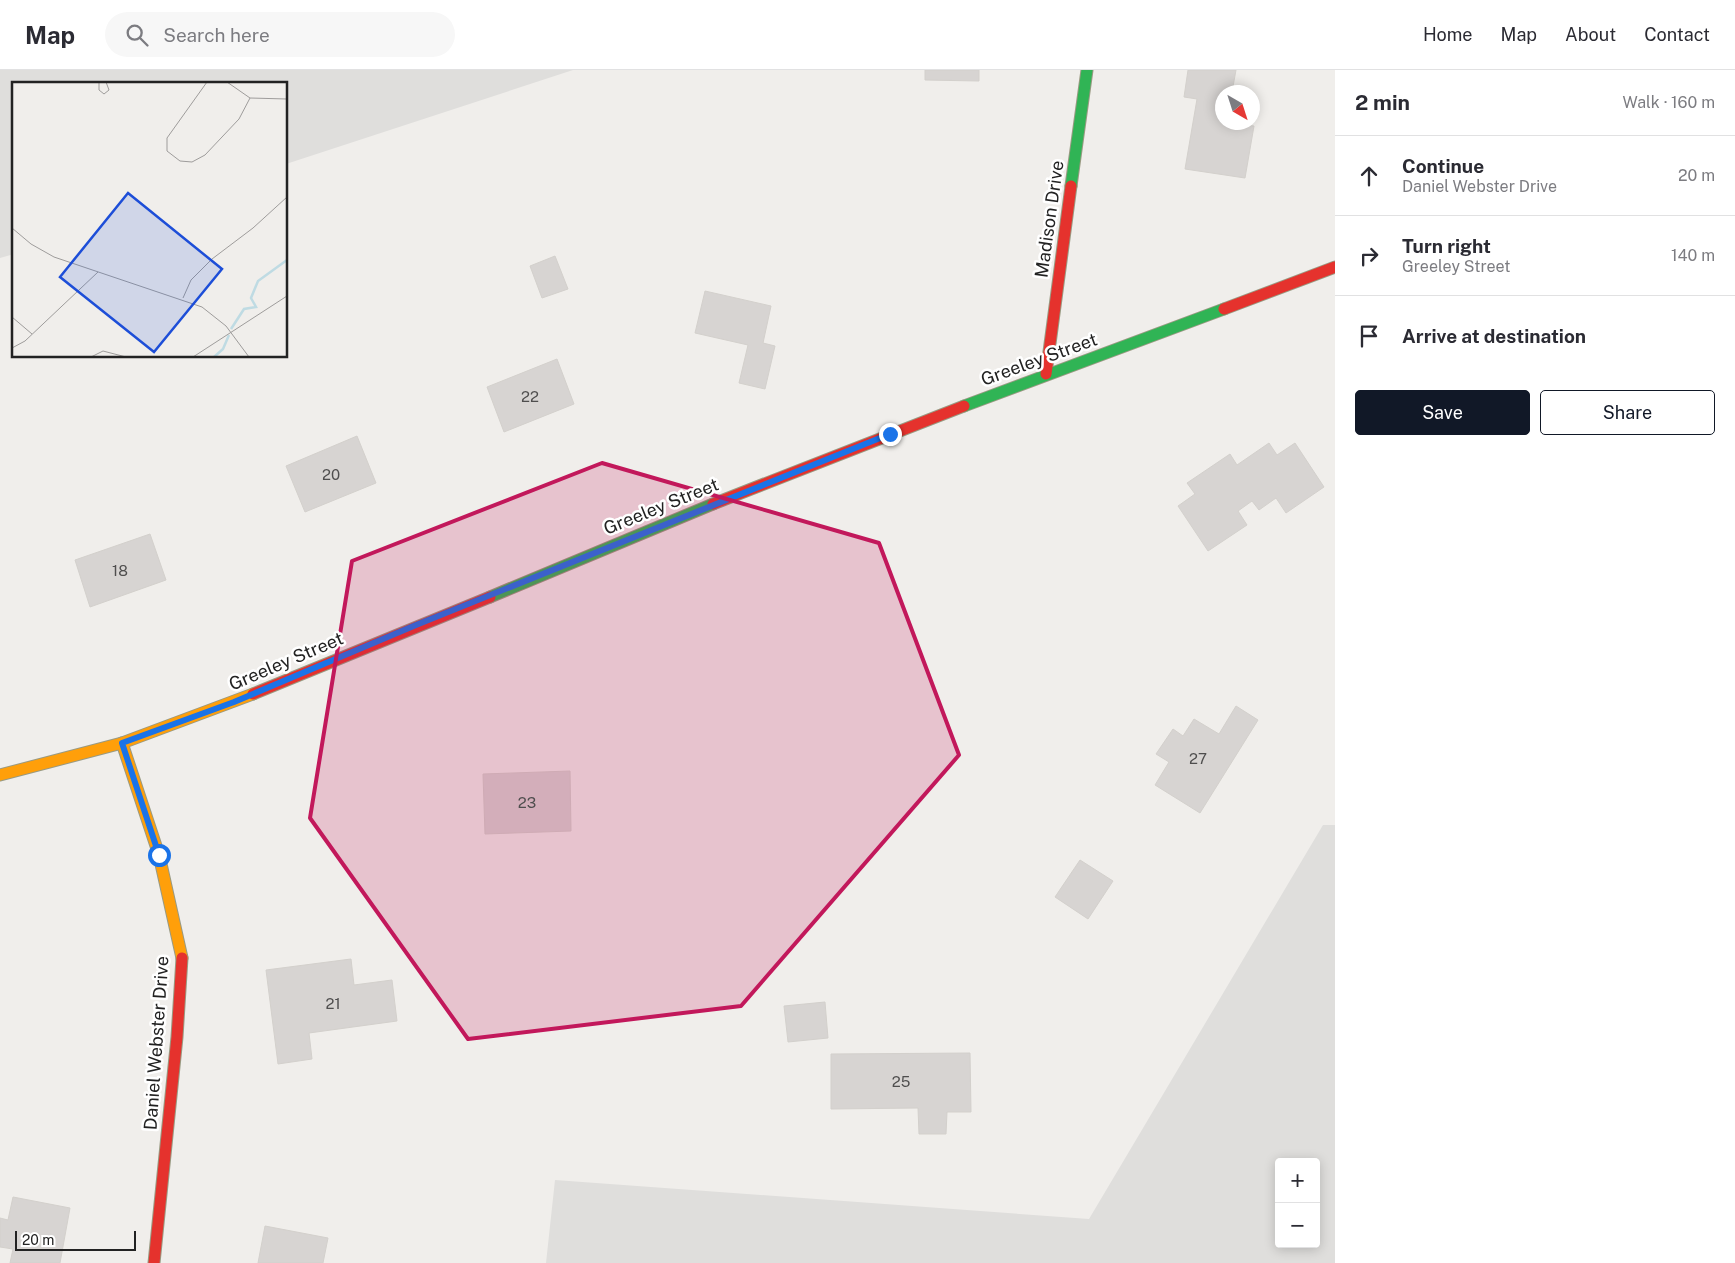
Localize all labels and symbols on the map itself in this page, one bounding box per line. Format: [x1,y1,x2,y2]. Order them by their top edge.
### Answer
inset map [12,82,288,358]
north arrow [1215,85,1260,130]
street label: Madison Drive [1030,159,1068,279]
street label: Greeley Street [978,328,1100,390]
house number: 22 [521,388,539,405]
route end [879,423,902,446]
house number: 20 [322,466,340,483]
street label: Greeley Street [600,473,722,539]
house number: 18 [112,562,128,579]
street label: Greeley Street [226,627,346,695]
house number: 27 [1189,750,1207,767]
house number: 23 [518,794,536,811]
route start [148,844,171,867]
street label: Daniel Webster Drive [139,955,173,1131]
house number: 21 [325,995,341,1012]
house number: 25 [892,1073,910,1090]
scale bar [15,1228,136,1251]

